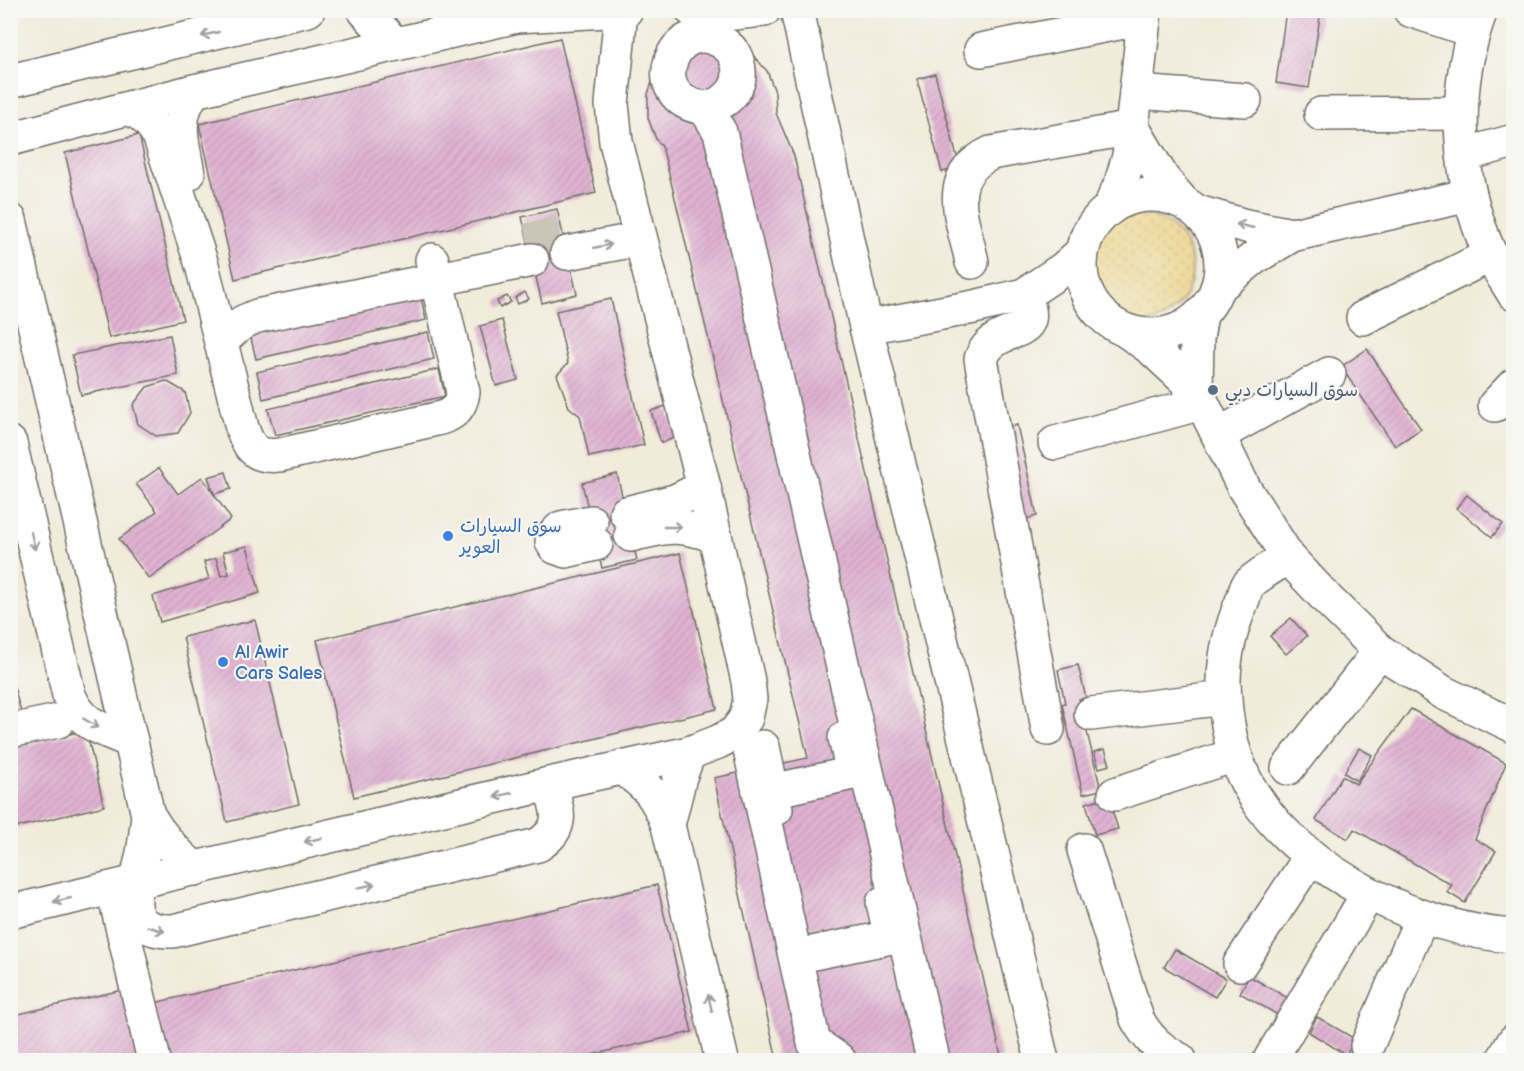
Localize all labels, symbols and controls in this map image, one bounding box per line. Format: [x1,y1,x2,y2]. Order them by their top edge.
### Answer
one-way arrow [201,28,220,40]
one-way arrow [1236,219,1255,231]
one-way arrow [593,240,613,251]
place label: سوق السيارات دبي [1225,380,1358,406]
marker: سوق السيارات دبي [1206,383,1220,397]
place label: سوق السيارات العوير [458,516,562,558]
one-way arrow [663,521,683,533]
marker: سوق السيارات العوير [441,529,455,543]
one-way arrow [28,531,40,550]
place label: Al Awir Cars Sales [235,642,323,684]
marker: Al Awir Cars Sales [216,655,230,669]
one-way arrow [82,717,99,729]
one-way arrow [493,790,512,802]
one-way arrow [304,835,323,847]
one-way arrow [356,879,375,891]
one-way arrow [53,895,72,907]
one-way arrow [147,924,166,935]
one-way arrow [703,994,715,1013]

